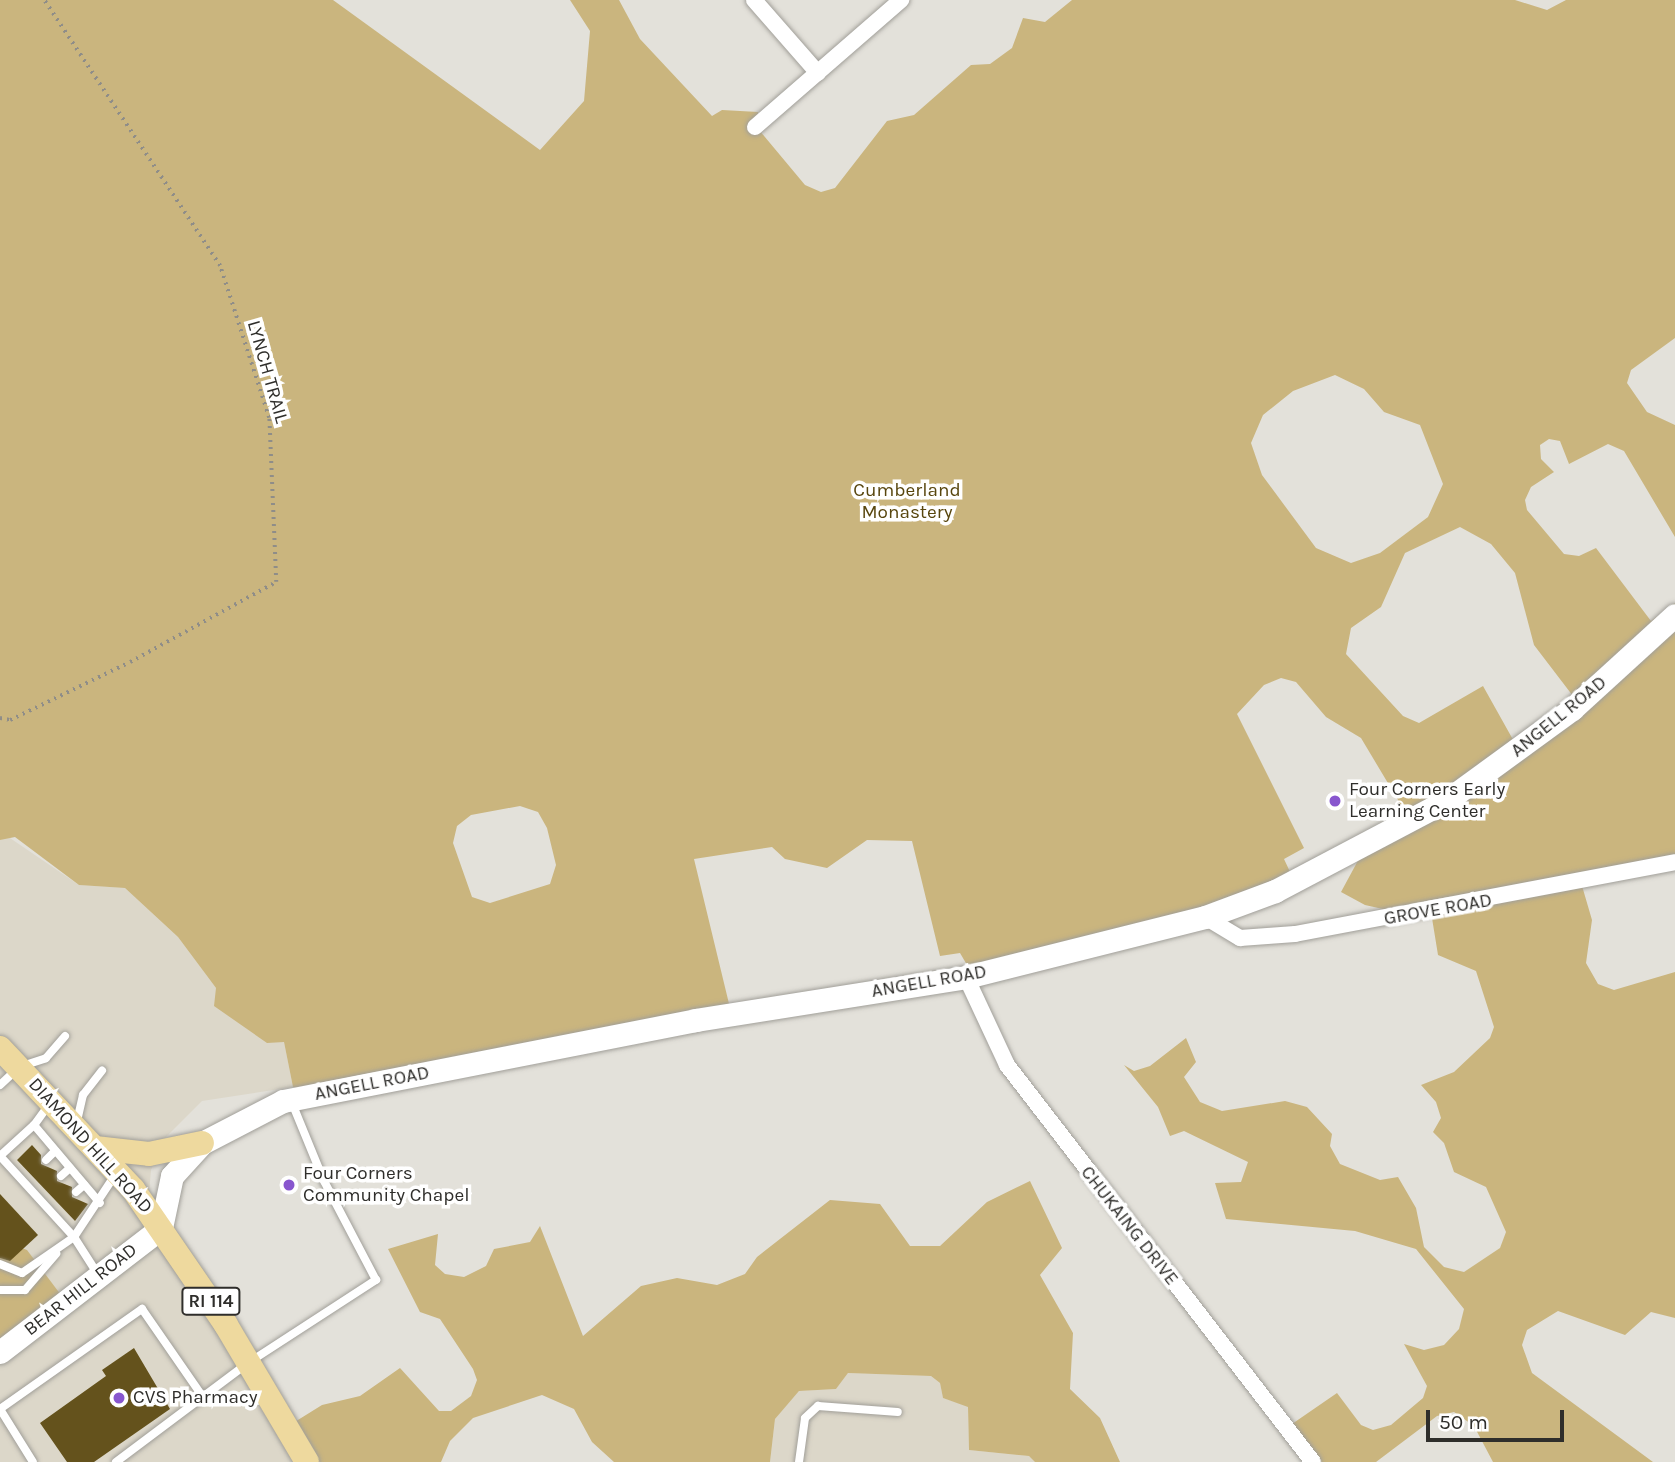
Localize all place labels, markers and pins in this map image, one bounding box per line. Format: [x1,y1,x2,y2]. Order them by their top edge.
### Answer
place label: Four Corners Early Learning Center [1349,779,1505,823]
marker: Four Corners Early Learning Center [1327,793,1343,809]
place label: Four Corners Community Chapel [303,1163,469,1207]
marker: Four Corners Community Chapel [281,1177,297,1193]
place label: CVS Pharmacy [133,1387,258,1409]
marker: CVS Pharmacy [111,1390,127,1406]

